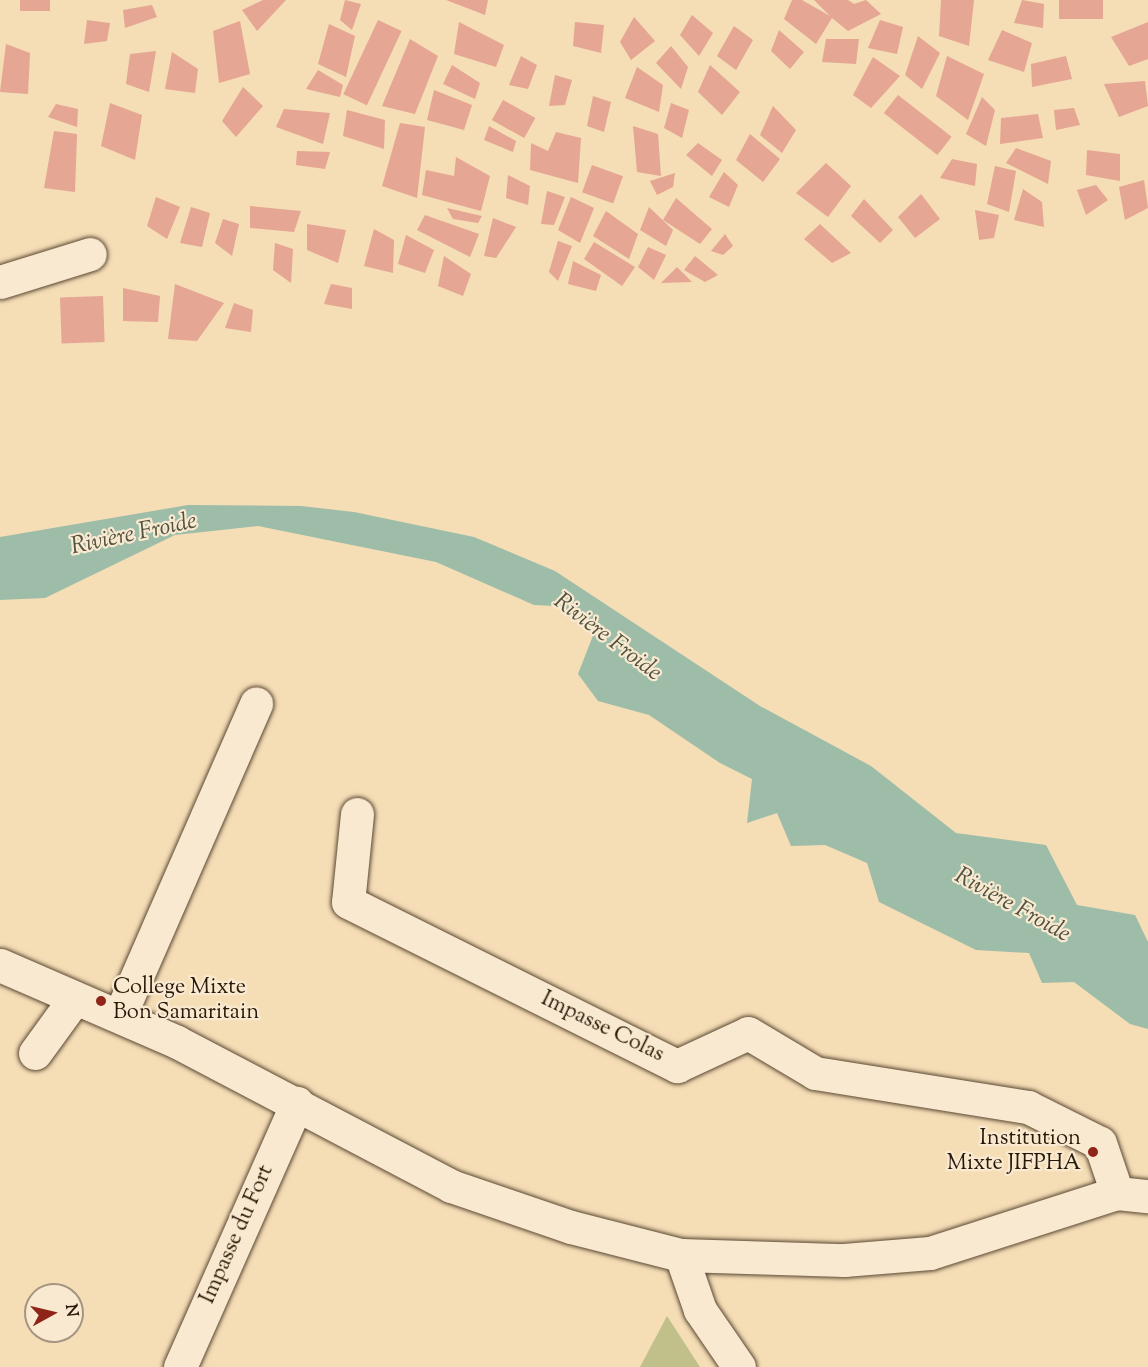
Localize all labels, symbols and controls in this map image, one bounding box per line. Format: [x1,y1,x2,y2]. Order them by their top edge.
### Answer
water label: Rivière Froide [68,508,200,562]
water label: Rivière Froide [547,588,667,688]
water label: Rivière Froide [949,862,1075,950]
place label: College Mixte Bon Samaritain [113,975,259,1026]
street label: Impasse Colas [536,987,668,1069]
marker: College Mixte Bon Samaritain [94,994,108,1008]
place label: Institution Mixte JIFPHA [947,1126,1081,1178]
marker: Institution Mixte JIFPHA [1086,1145,1100,1159]
street label: Impasse du Fort [196,1162,280,1308]
north arrow [24,1283,84,1343]
text: N [58,1303,83,1319]

